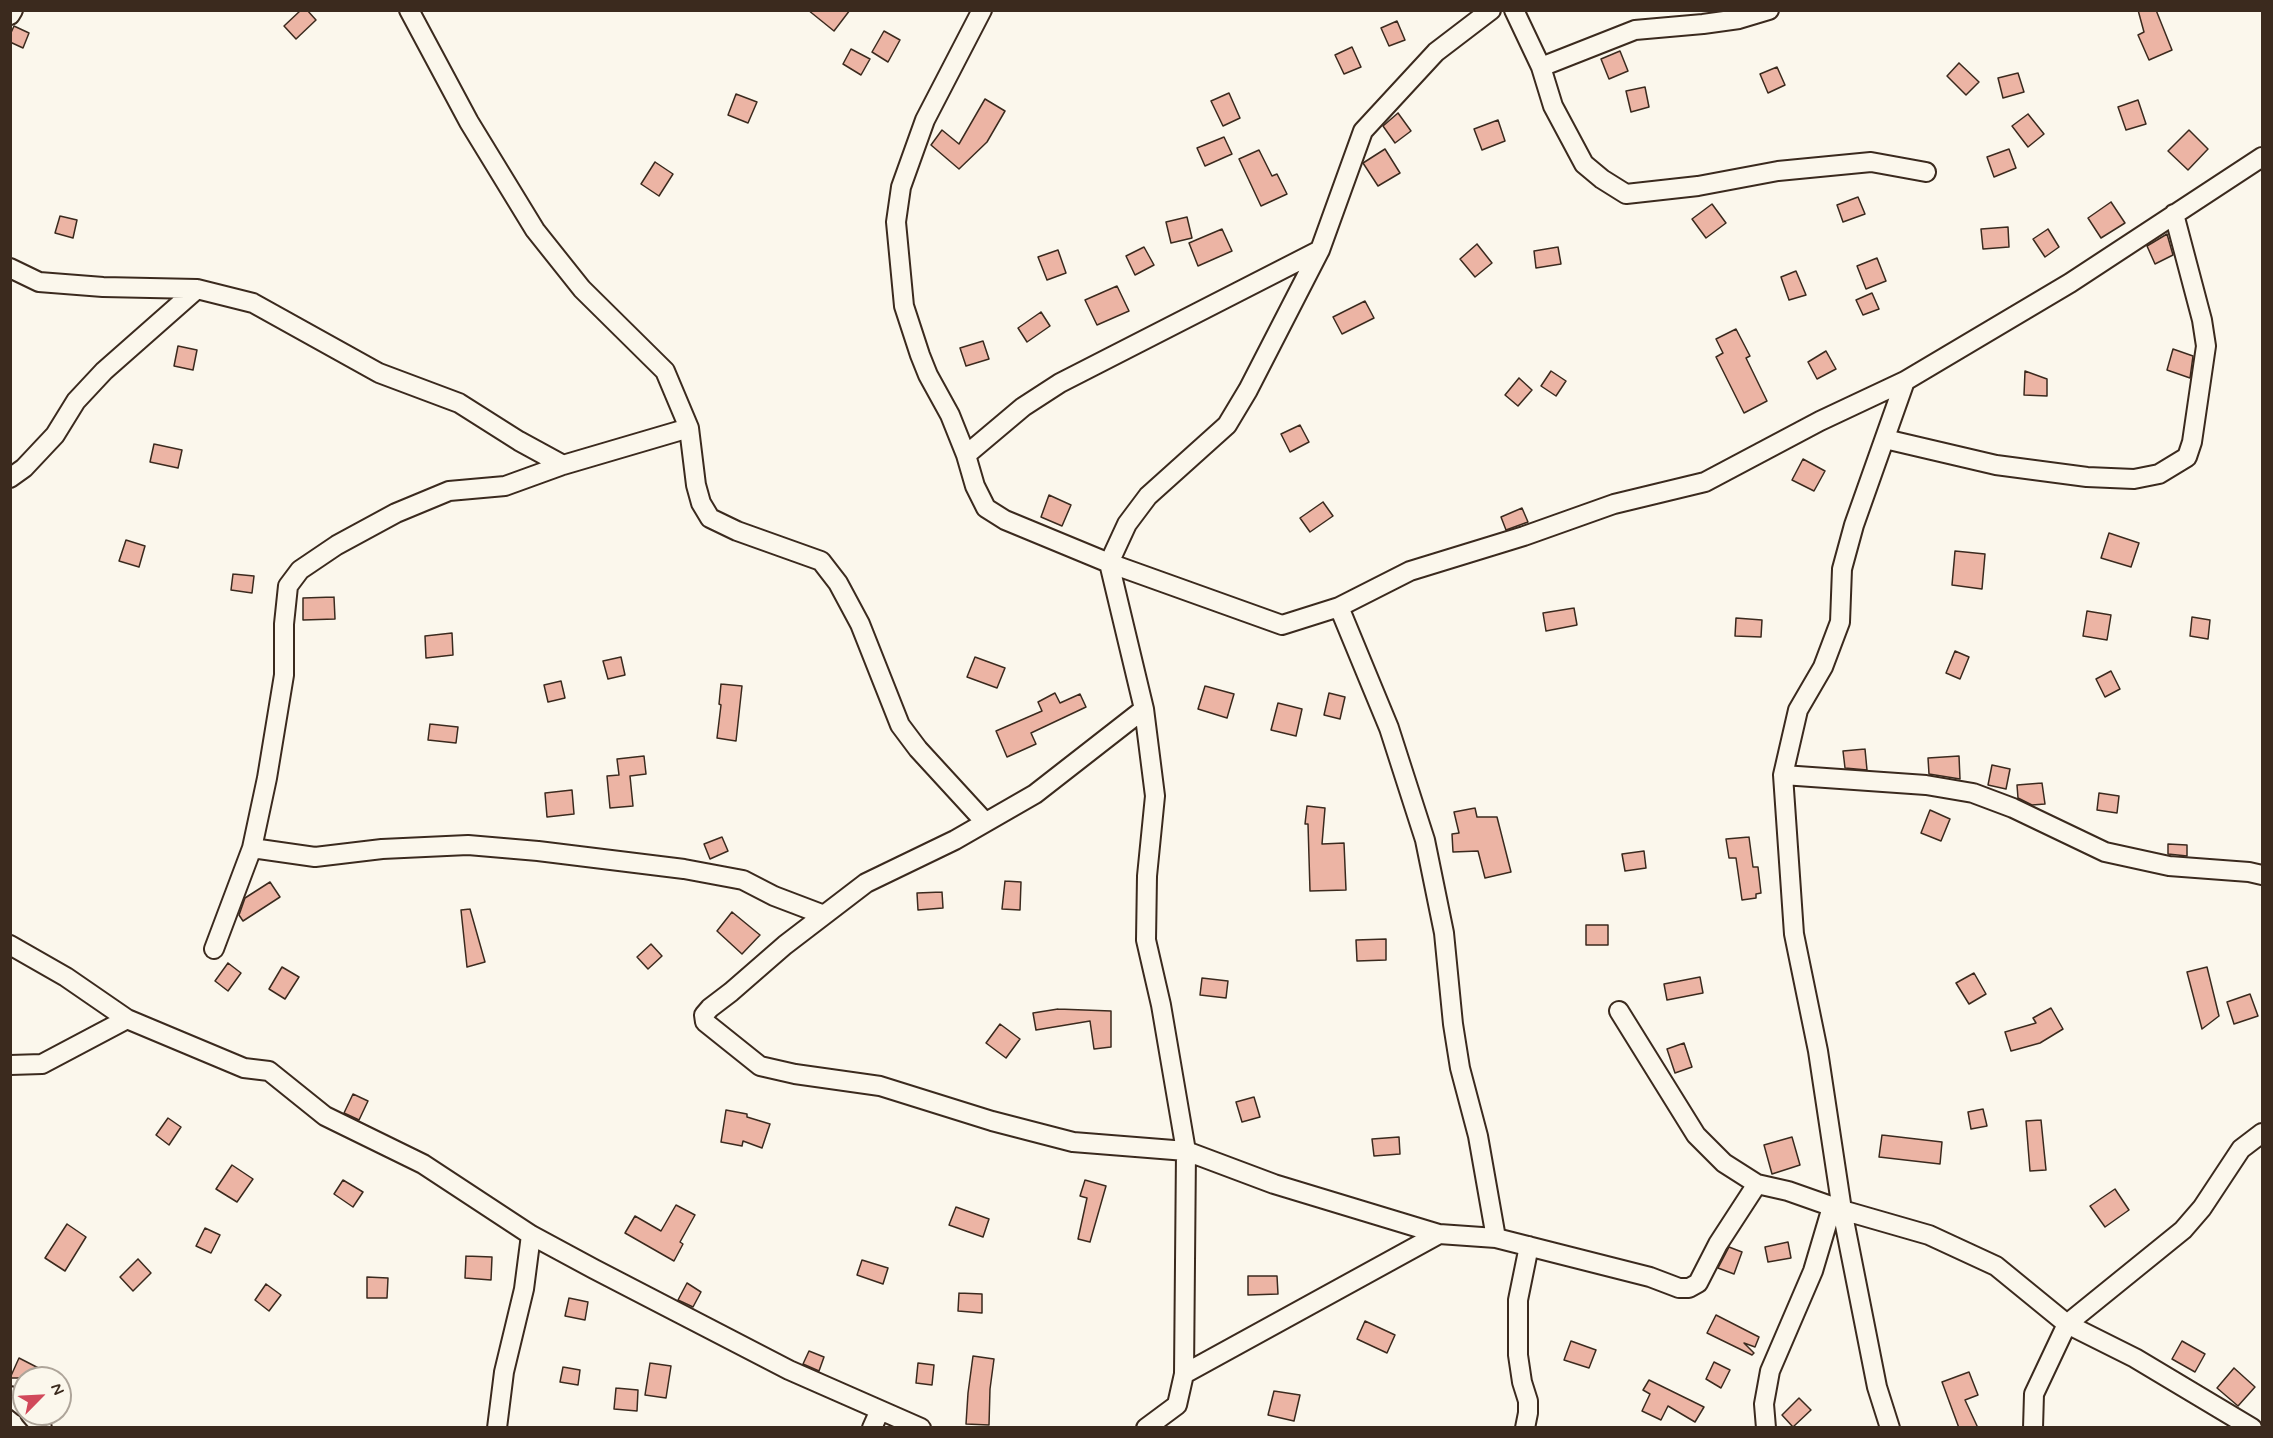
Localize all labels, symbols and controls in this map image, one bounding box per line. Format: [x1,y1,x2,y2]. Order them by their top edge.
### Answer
north arrow [12,1366,72,1426]
text: N [45,1380,69,1398]

